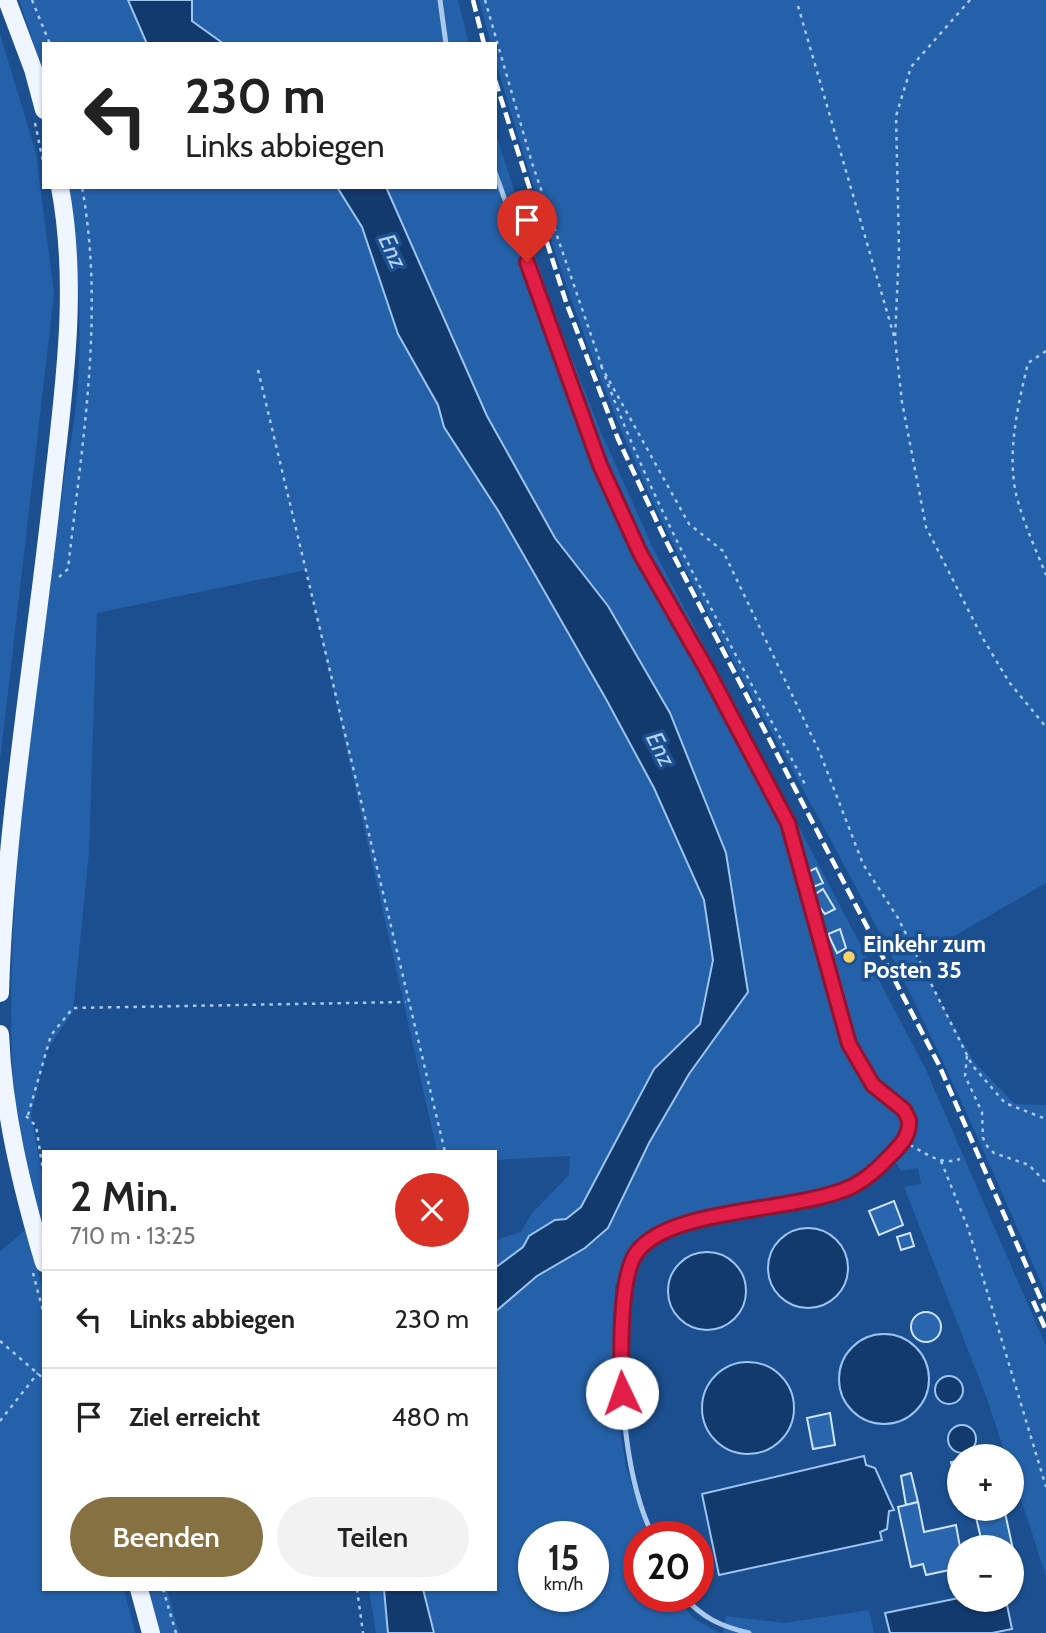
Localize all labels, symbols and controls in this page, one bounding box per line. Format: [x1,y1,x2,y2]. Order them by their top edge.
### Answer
text: 230 m [185,66,326,125]
icon: left [70,70,161,161]
text: Links abbiegen [185,126,385,165]
pin [497,190,557,262]
icon: arrive [508,201,546,239]
water label: Enz [372,229,414,274]
water label: Enz [640,727,682,772]
place label: Einkehr zum Posten 35 [863,930,986,984]
marker: Einkehr zum Posten 35 [841,949,857,965]
text: 2 Min. [70,1170,178,1222]
button: close [395,1173,469,1247]
text: 710 m · 13:25 [70,1222,196,1250]
icon: left [70,1300,108,1338]
text: Links abbiegen [129,1303,295,1335]
text: 230 m [395,1303,469,1335]
position arrow [585,1356,659,1430]
icon: arrive [70,1398,108,1436]
text: Ziel erreicht [129,1401,260,1433]
text: 480 m [391,1401,469,1433]
map controls [947,1444,1024,1612]
button: + [947,1444,1024,1521]
button: Beenden [70,1497,263,1577]
button: Teilen [277,1497,469,1577]
speed limit sign: 20 [623,1521,714,1612]
button: − [947,1535,1024,1612]
text: 15 [548,1536,579,1579]
text: km/h [544,1573,583,1595]

